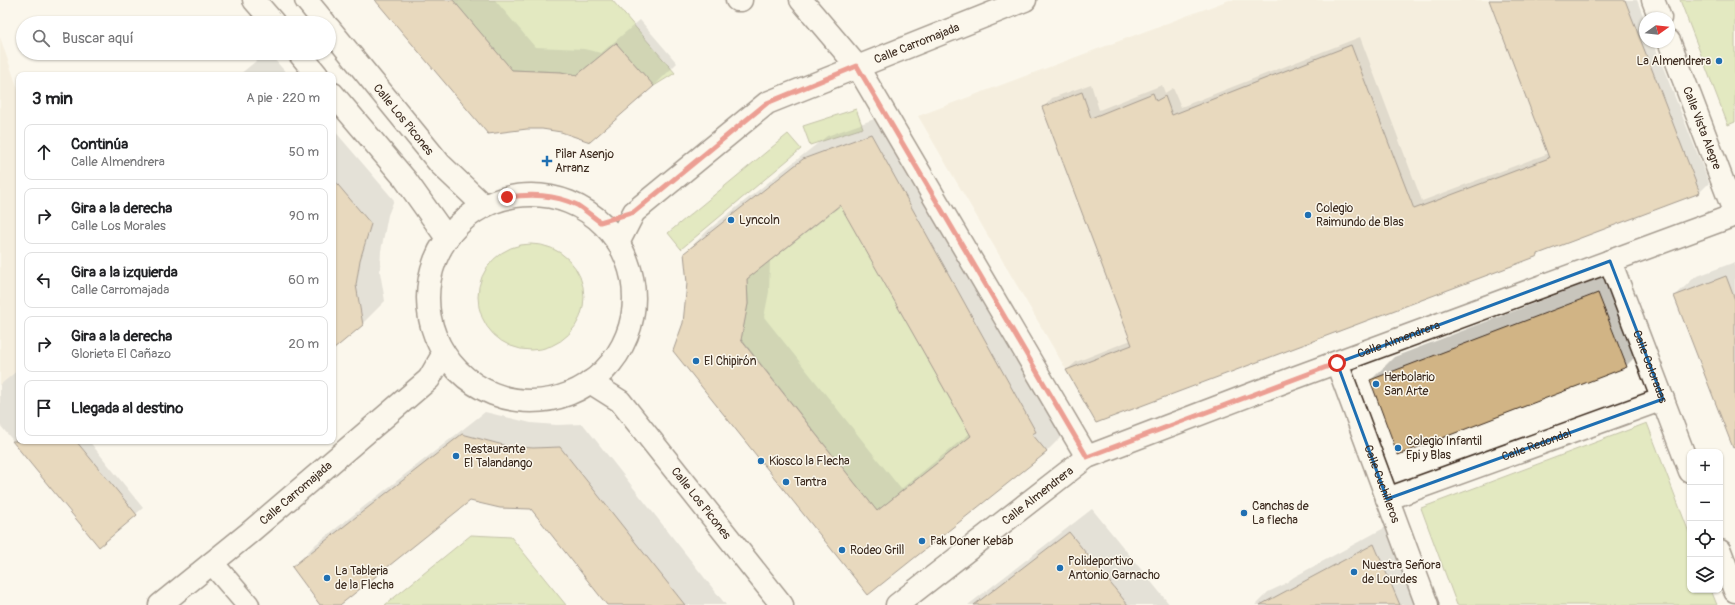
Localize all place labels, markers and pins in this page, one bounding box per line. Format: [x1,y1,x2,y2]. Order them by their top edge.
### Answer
place label: La Almendrera [1637,54,1711,69]
marker: La Almendrera [1714,56,1724,66]
place label: Pilar Asenjo Arranz [555,147,614,176]
marker: Pilar Asenjo Arranz [542,156,552,166]
place label: Colegio Raimundo de Blas [1316,201,1404,230]
marker: Colegio Raimundo de Blas [1303,210,1313,220]
place label: Lyncoln [739,213,780,228]
marker: Lyncoln [726,215,736,225]
place label: El Chipirón [704,354,757,369]
marker: El Chipirón [691,356,701,366]
place label: Herbolario San Arte [1384,370,1436,399]
marker: Herbolario San Arte [1371,379,1381,389]
place label: Colegio Infantil Epi y Blas [1406,434,1482,463]
place label: Restaurante El Talandango [464,442,533,471]
marker: Colegio Infantil Epi y Blas [1393,443,1403,453]
marker: Restaurante El Talandango [451,451,461,461]
place label: Kiosco la Flecha [769,454,850,469]
marker: Kiosco la Flecha [756,456,766,466]
place label: Tantra [794,475,827,490]
marker: Tantra [781,477,791,487]
place label: Canchas de La flecha [1252,499,1309,528]
marker: Canchas de La flecha [1239,508,1249,518]
place label: Pak Doner Kebab [930,534,1013,549]
marker: Pak Doner Kebab [917,536,927,546]
place label: Rodeo Grill [850,543,905,558]
marker: Rodeo Grill [837,545,847,555]
place label: Polideportivo Antonio Garnacho [1068,554,1161,583]
place label: Nuestra Señora de Lourdes [1362,558,1441,587]
marker: Polideportivo Antonio Garnacho [1055,563,1065,573]
place label: La Tableria de la Flecha [335,564,394,593]
marker: Nuestra Señora de Lourdes [1349,567,1359,577]
marker: La Tableria de la Flecha [322,573,332,583]

